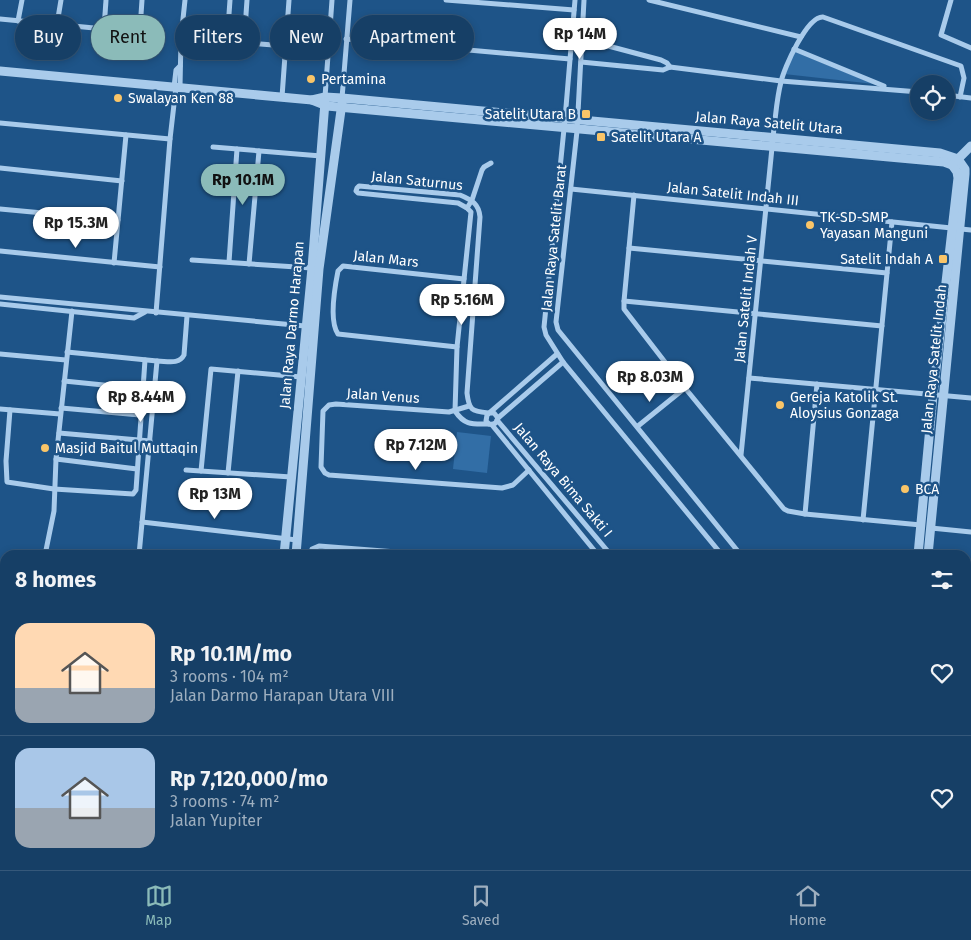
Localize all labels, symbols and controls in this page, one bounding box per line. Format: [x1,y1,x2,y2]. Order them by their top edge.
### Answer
chip: Buy [15,15,81,60]
chip: Rent [91,15,165,60]
chip: Filters [175,15,260,60]
chip: New [270,15,341,60]
chip: Apartment [351,15,474,60]
pin: Rp 14M [539,18,621,60]
text: Rp 14M [554,24,606,43]
place label: Pertamina [321,71,386,88]
marker: Pertamina [305,73,317,85]
map controls [910,75,955,120]
button: locate [910,75,955,120]
place label: Swalayan Ken 88 [128,90,234,107]
marker: Swalayan Ken 88 [112,92,124,104]
place label: Satelit Utara B [485,106,576,123]
marker: Satelit Utara B [580,108,592,120]
street label: Jalan Raya Satelit Utara [695,108,843,138]
place label: Satelit Utara A [611,129,702,146]
marker: Satelit Utara A [595,131,607,143]
street label: Jalan Raya Satelit Barat [538,163,570,312]
pin: Rp 10.1M [191,164,295,206]
street label: Jalan Saturnus [370,168,464,194]
text: Rp 10.1M [212,170,274,189]
street label: Jalan Satelit Indah III [666,179,800,209]
pin: Rp 15.3M [24,206,128,249]
place label: TK-SD-SMP Yayasan Manguni [820,209,928,242]
text: Rp 15.3M [44,213,108,232]
marker: TK-SD-SMP Yayasan Manguni [804,219,816,231]
street label: Jalan Satelit Indah V [731,234,761,363]
street label: Jalan Raya Darmo Harapan [276,240,308,410]
street label: Jalan Mars [353,247,420,271]
place label: Satelit Indah A [840,251,933,268]
marker: Satelit Indah A [937,253,949,265]
street label: Jalan Raya Satelit Indah [918,283,950,435]
pin: Rp 5.16M [410,284,514,326]
text: Rp 5.16M [430,290,494,309]
pin: Rp 8.03M [598,360,702,403]
text: Rp 8.03M [617,367,683,386]
pin: Rp 8.44M [89,380,193,423]
street label: Jalan Venus [346,385,421,407]
text: Rp 8.44M [108,387,174,406]
place label: Gereja Katolik St. Aloysius Gonzaga [790,389,899,422]
marker: Gereja Katolik St. Aloysius Gonzaga [774,399,786,411]
street label: Jalan Raya Bima Sakti I [510,419,616,541]
pin: Rp 7.12M [364,428,468,471]
text: Rp 7.12M [385,435,447,454]
place label: Masjid Baitul Muttaqin [55,440,198,457]
marker: Masjid Baitul Muttaqin [39,442,51,454]
pin: Rp 13M [174,478,256,520]
place label: BCA [915,481,939,498]
marker: BCA [899,483,911,495]
text: Rp 13M [189,484,241,503]
icon: filters [928,566,956,594]
text: 8 homes [15,567,96,593]
text: Rp 10.1M/mo [170,641,292,667]
icon: home [55,643,115,703]
icon: heart [928,659,956,687]
text: 3 rooms · 104 m² [170,667,289,686]
text: Jalan Darmo Harapan Utara VIII [170,686,395,705]
text: Rp 7,120,000/mo [170,766,328,792]
icon: home [55,768,115,828]
icon: heart [928,784,956,812]
text: 3 rooms · 74 m² [170,792,279,811]
text: Jalan Yupiter [170,811,262,830]
tab: Map [145,882,173,929]
tab: Saved [462,882,500,929]
tab: Home [789,882,826,929]

